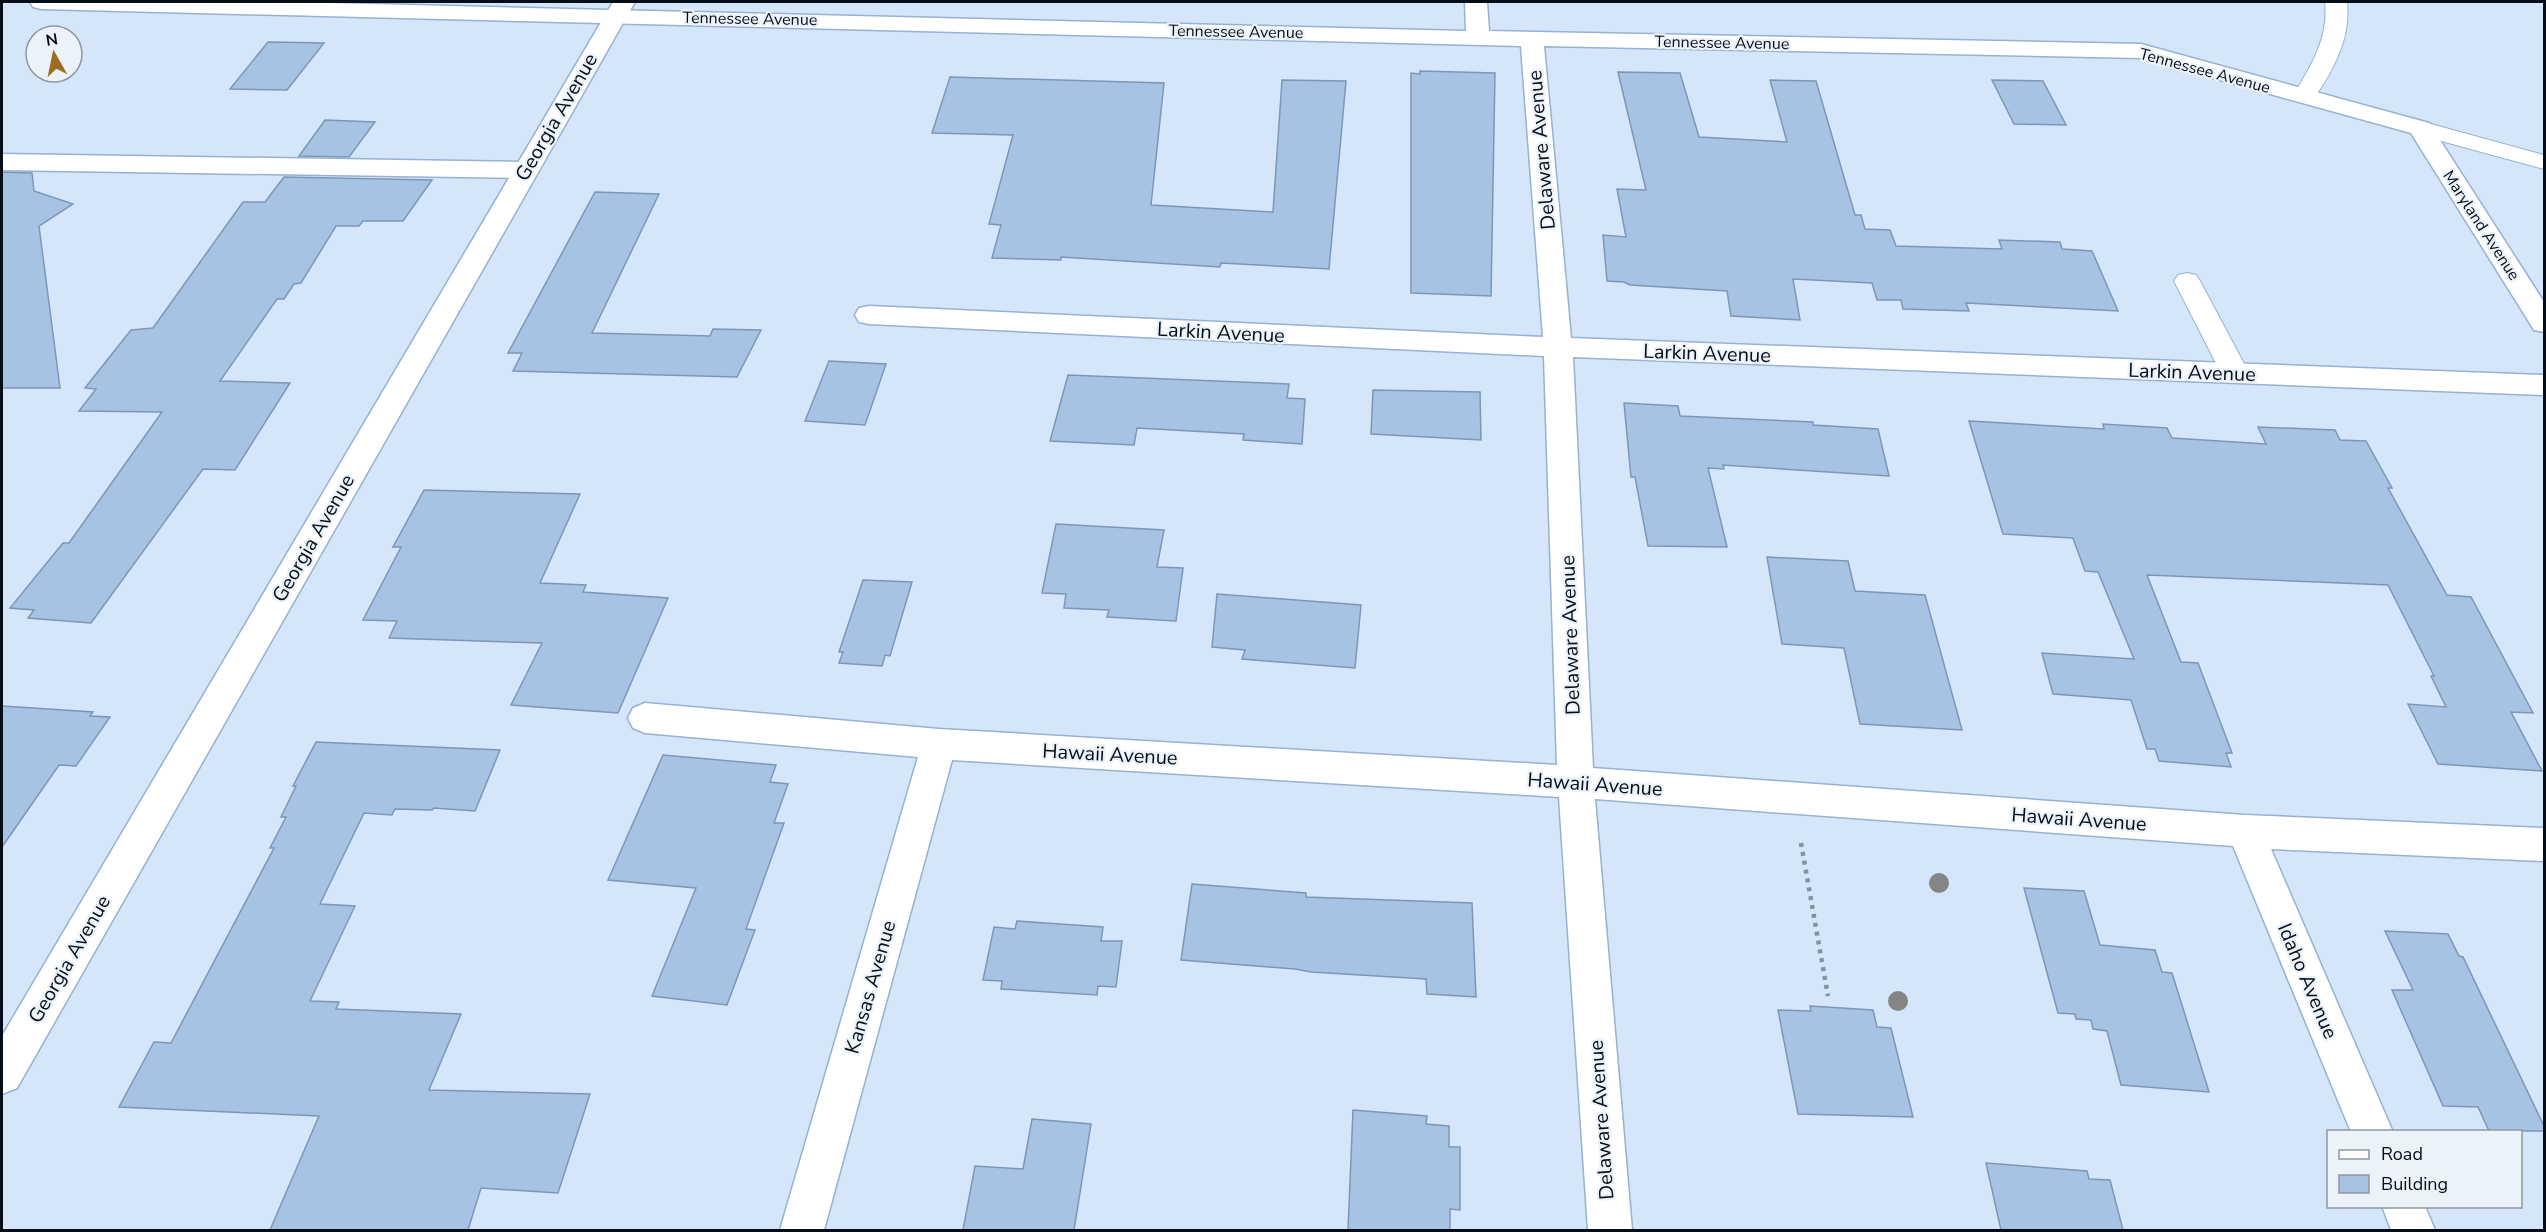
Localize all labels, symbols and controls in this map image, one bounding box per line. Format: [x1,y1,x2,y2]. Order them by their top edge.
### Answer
street label: Tennessee Avenue [683,7,817,31]
street label: Tennessee Avenue [1169,20,1303,44]
north arrow [24,24,84,84]
text: N [44,28,59,52]
street label: Tennessee Avenue [1655,31,1789,55]
street label: Tennessee Avenue [2137,43,2273,99]
street label: Georgia Avenue [509,48,604,186]
street label: Delaware Avenue [1521,69,1562,231]
street label: Maryland Avenue [2437,166,2525,285]
street label: Larkin Avenue [1156,316,1286,349]
street label: Larkin Avenue [1643,338,1771,369]
street label: Larkin Avenue [2128,357,2256,388]
street label: Georgia Avenue [266,469,361,607]
street label: Delaware Avenue [1554,555,1587,715]
street label: Hawaii Avenue [1042,737,1178,772]
street label: Hawaii Avenue [1526,766,1663,803]
street label: Hawaii Avenue [2010,801,2147,838]
street label: Georgia Avenue [22,890,117,1028]
street label: Kansas Avenue [839,917,902,1057]
street label: Idaho Avenue [2271,919,2344,1043]
street label: Delaware Avenue [1582,1039,1621,1201]
legend [2327,1130,2522,1208]
text: Road [2381,1142,2423,1166]
text: Building [2381,1172,2448,1196]

